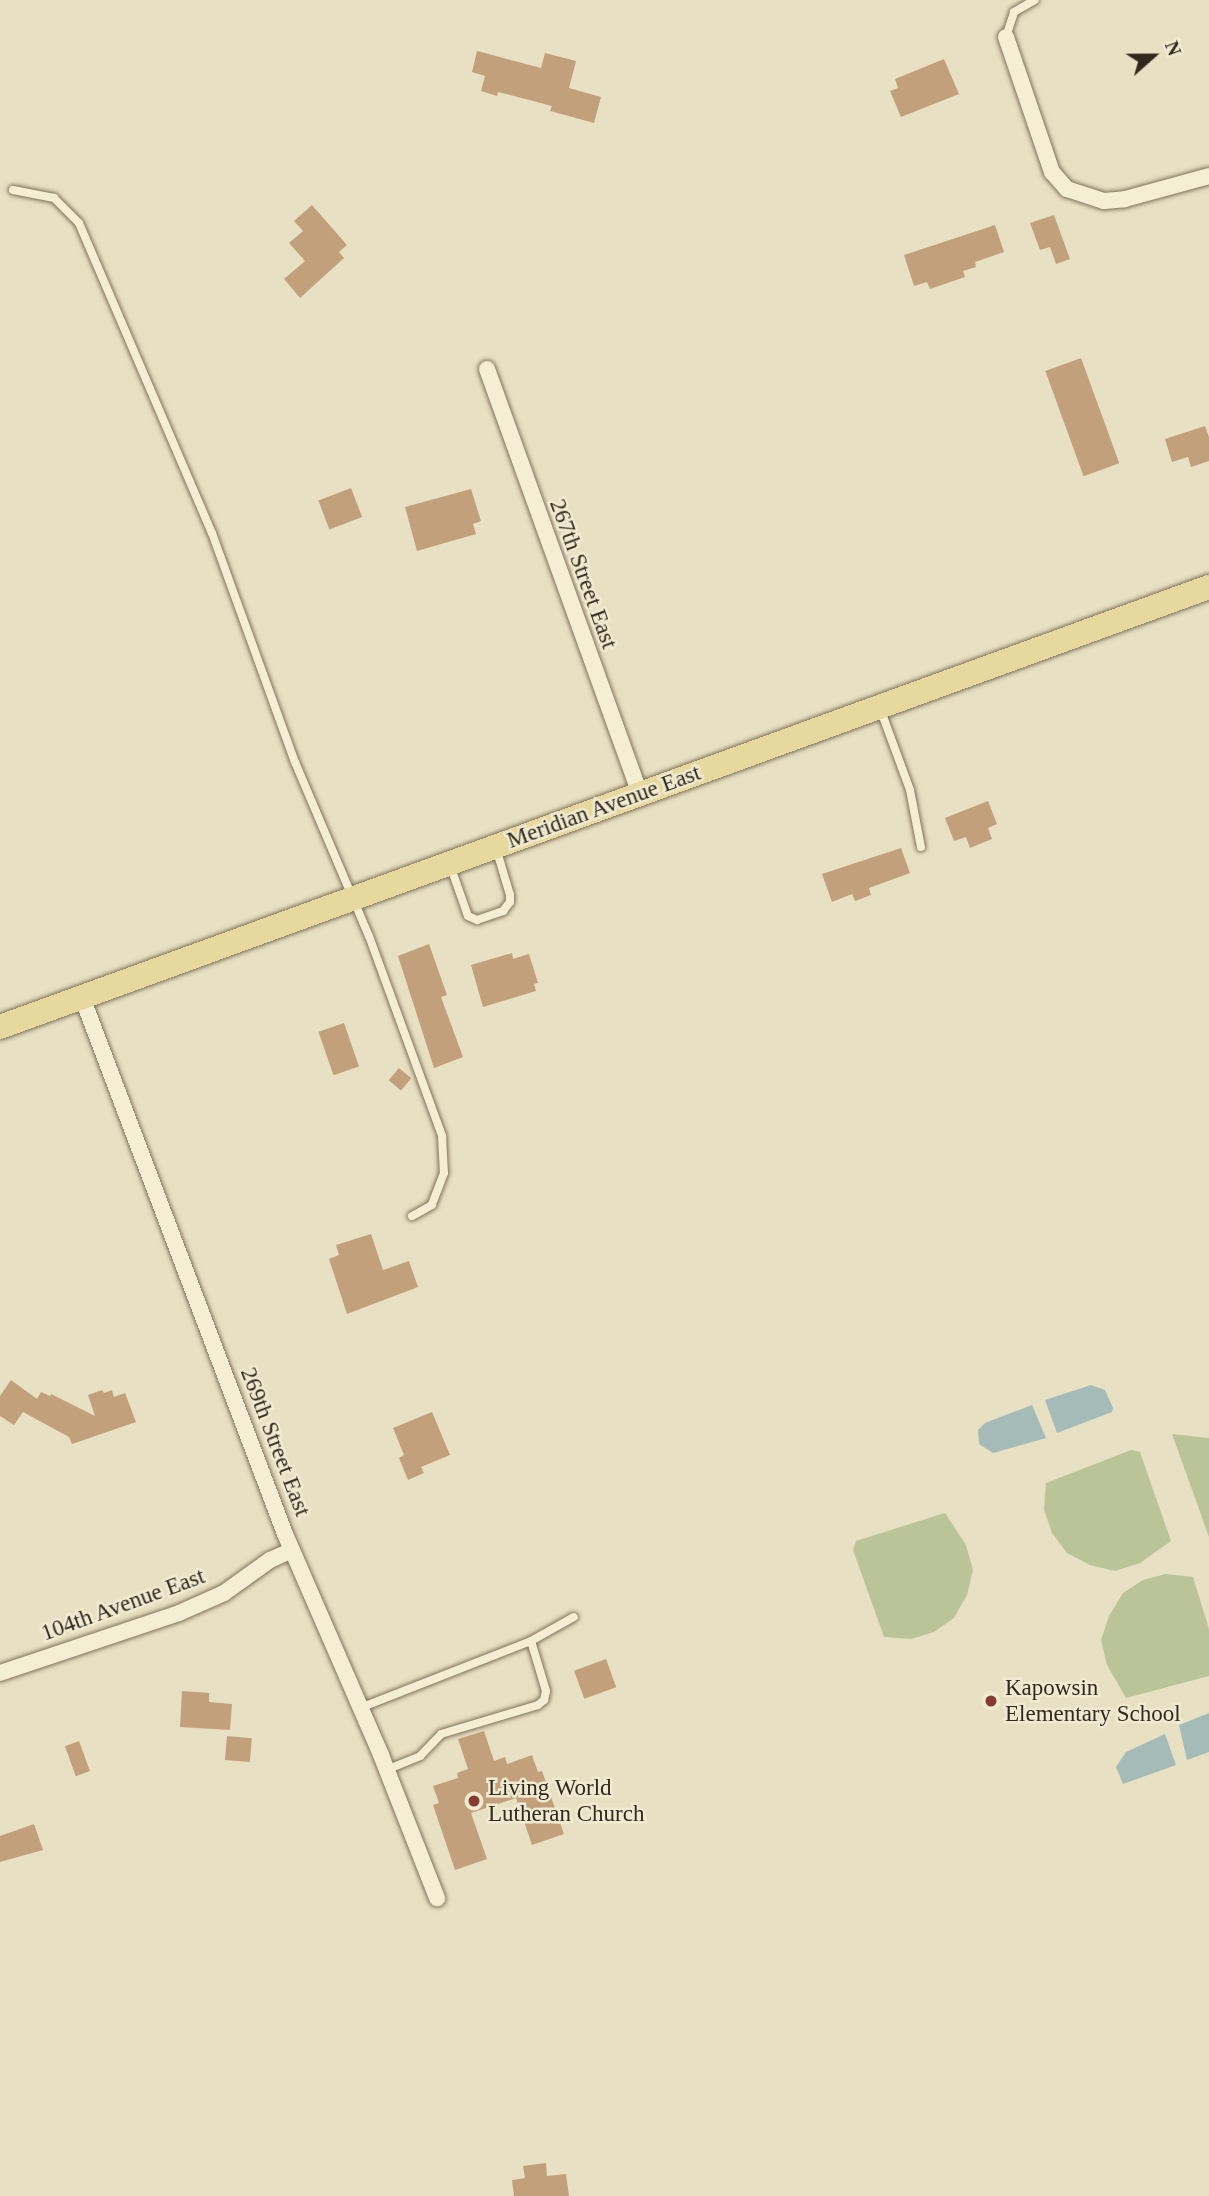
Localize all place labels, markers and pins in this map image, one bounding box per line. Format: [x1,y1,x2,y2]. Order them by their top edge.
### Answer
place label: Kapowsin Elementary School [1005,1674,1181,1728]
marker: Kapowsin Elementary School [983,1693,999,1709]
place label: Living World Lutheran Church [488,1774,644,1828]
marker: Living World Lutheran Church [466,1793,482,1809]

